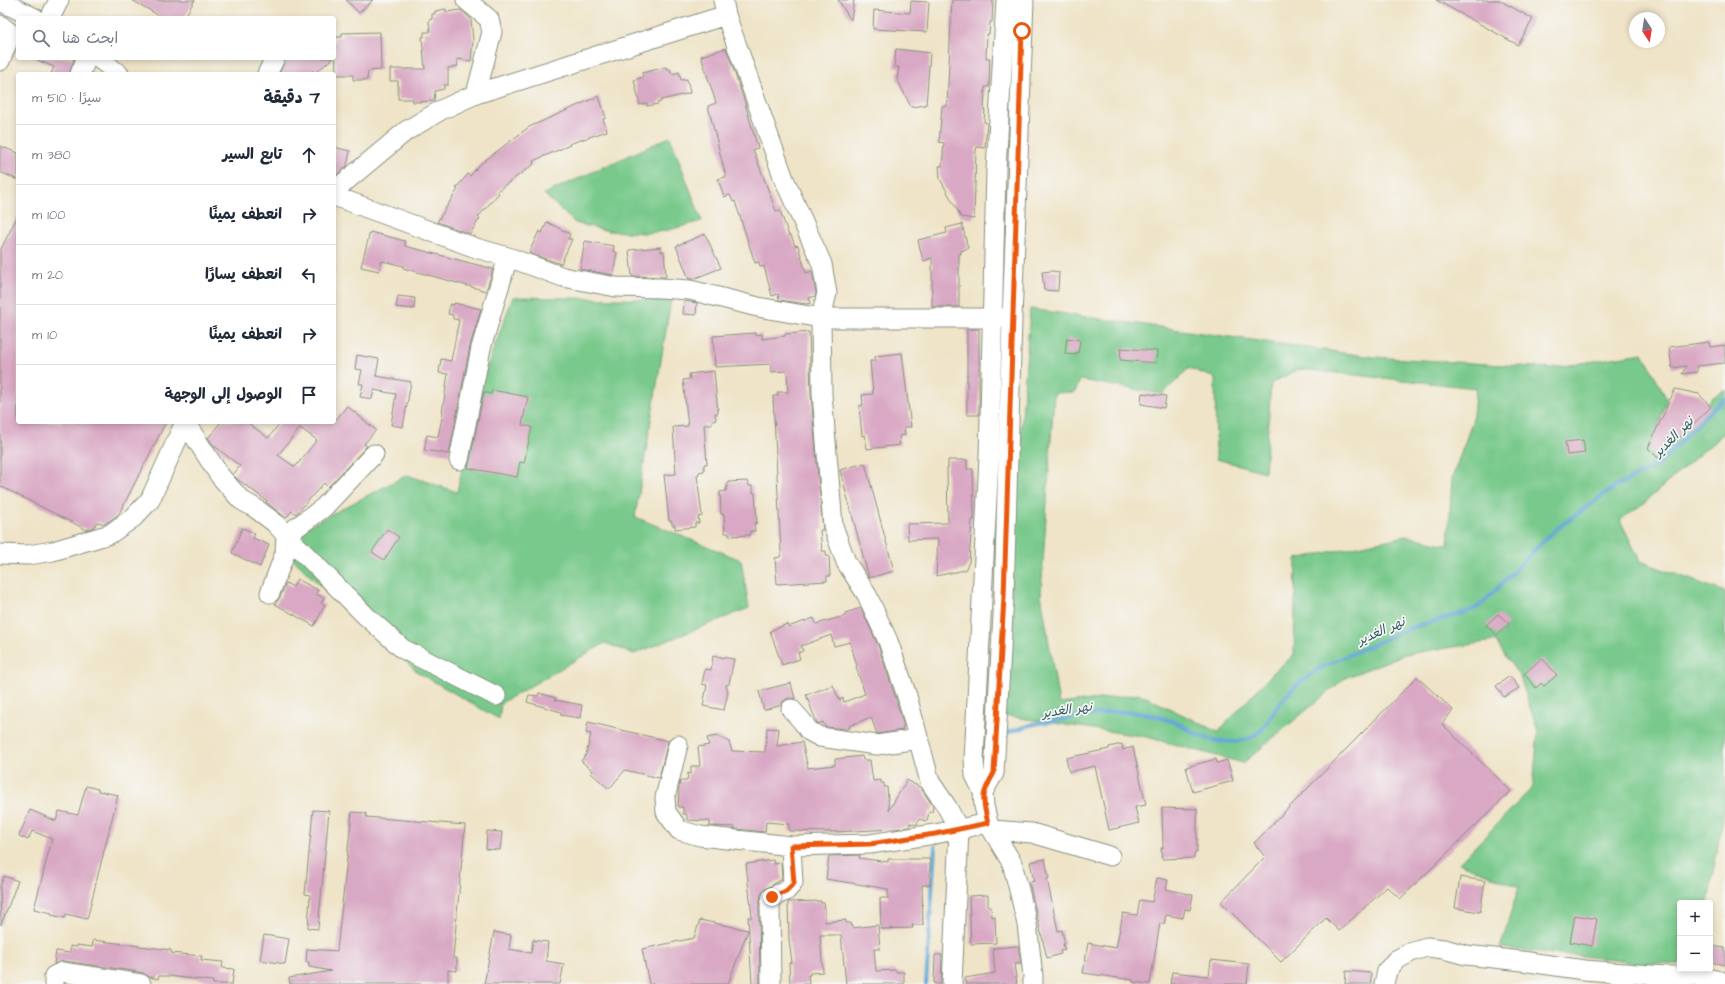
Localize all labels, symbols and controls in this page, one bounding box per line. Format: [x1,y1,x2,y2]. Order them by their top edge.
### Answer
north arrow [1629,12,1665,48]
search box [16,16,336,60]
route start [1013,22,1031,40]
icon: search [30,27,52,49]
text: ابحث هنا [62,28,118,49]
text: 7 دقيقة [264,86,320,110]
text: سيرًا · 510 m [32,89,101,107]
text: تابع السير [223,144,282,165]
icon: ahead [298,144,320,166]
text: 380 m [32,146,71,164]
text: انعطف يمينًا [209,204,282,225]
icon: right [298,204,320,226]
text: 100 m [32,206,65,224]
text: انعطف يسارًا [205,264,282,285]
icon: left [298,264,320,286]
text: 20 m [32,266,63,284]
text: انعطف يمينًا [209,324,282,345]
icon: right [298,324,320,346]
text: 10 m [32,326,57,344]
text: الوصول إلى الوجهة [165,384,282,405]
icon: arrive [298,384,320,406]
water label: نهر الغدير [1648,412,1699,462]
water label: نهر الغدير [1353,612,1409,650]
water label: نهر الغدير [1039,697,1095,723]
route end [763,888,781,906]
map controls [1677,900,1713,972]
button: + [1677,900,1713,936]
button: − [1677,936,1713,972]

